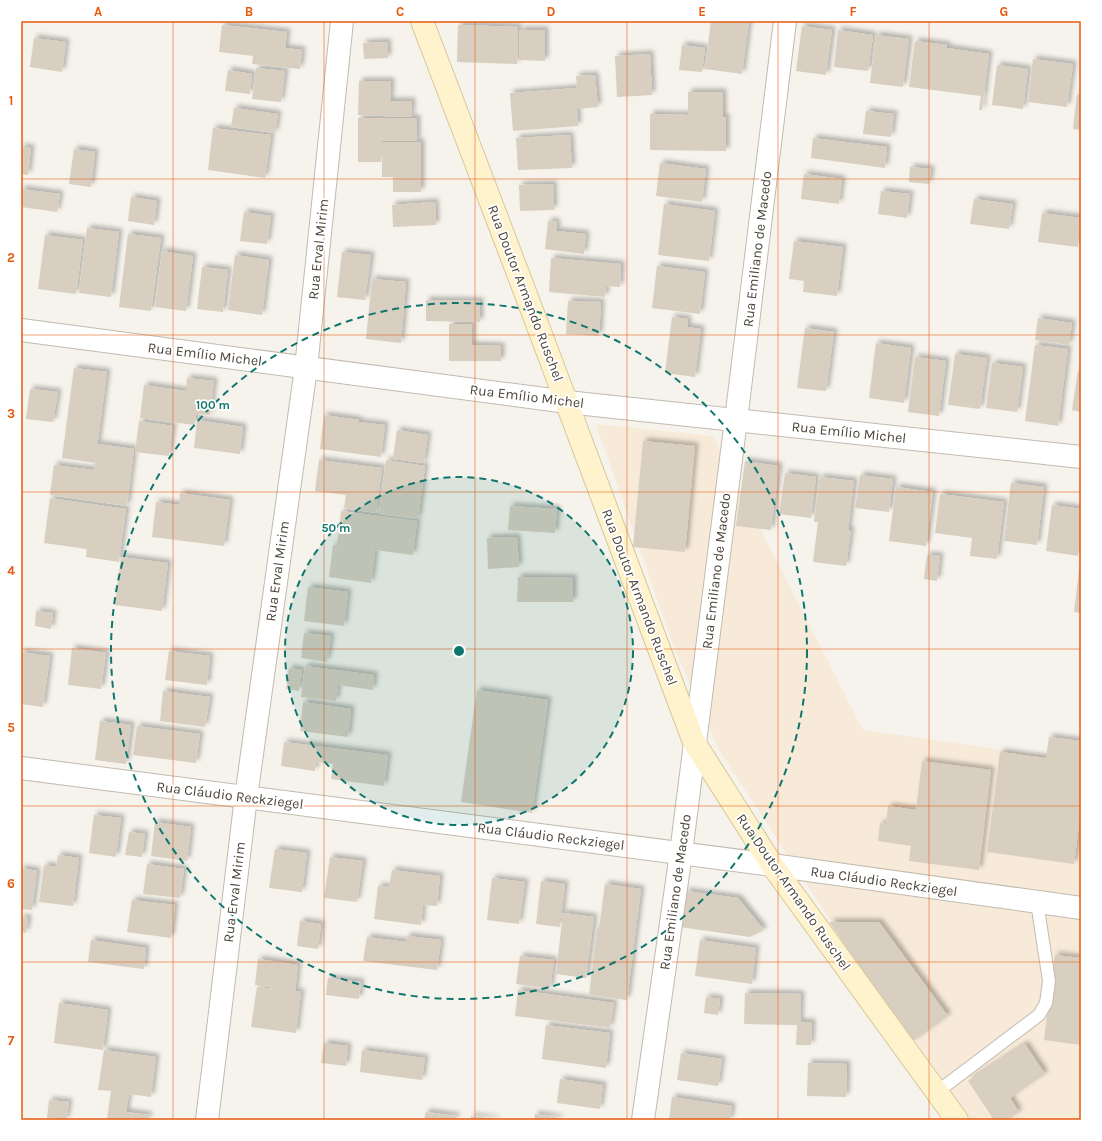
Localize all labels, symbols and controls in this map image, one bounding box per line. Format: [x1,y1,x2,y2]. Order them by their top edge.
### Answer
text: A [94,4,102,19]
text: B [245,4,253,19]
text: C [396,4,404,19]
text: D [547,4,556,19]
text: E [698,4,706,19]
text: F [849,4,857,19]
text: G [1000,4,1008,19]
text: 1 [9,93,13,108]
street label: Rua Emiliano de Macedo [739,170,776,328]
street label: Rua Erval Mirim [305,198,332,300]
street label: Rua Doutor Armando Ruschel [484,203,567,384]
text: 2 [7,250,15,265]
street label: Rua Emílio Michel [147,339,263,370]
street label: Rua Emílio Michel [469,381,585,412]
text: 100 m [196,398,230,412]
text: 3 [7,406,15,421]
street label: Rua Emílio Michel [791,418,907,447]
street label: Rua Emiliano de Macedo [698,492,735,650]
street label: Rua Doutor Armando Ruschel [598,507,681,688]
street label: Rua Erval Mirim [262,520,293,622]
text: 50 m [322,521,351,535]
text: 4 [7,563,15,578]
centre of rings [452,644,466,658]
text: 5 [7,720,15,735]
street label: Rua Cláudio Reckziegel [155,778,304,813]
street label: Rua Doutor Armando Ruschel [733,811,854,974]
street label: Rua Emiliano de Macedo [656,813,695,971]
street label: Rua Cláudio Reckziegel [476,819,625,854]
street label: Rua Erval Mirim [220,841,249,943]
street label: Rua Cláudio Reckziegel [809,863,958,900]
text: 6 [7,876,15,891]
text: 7 [8,1033,15,1048]

